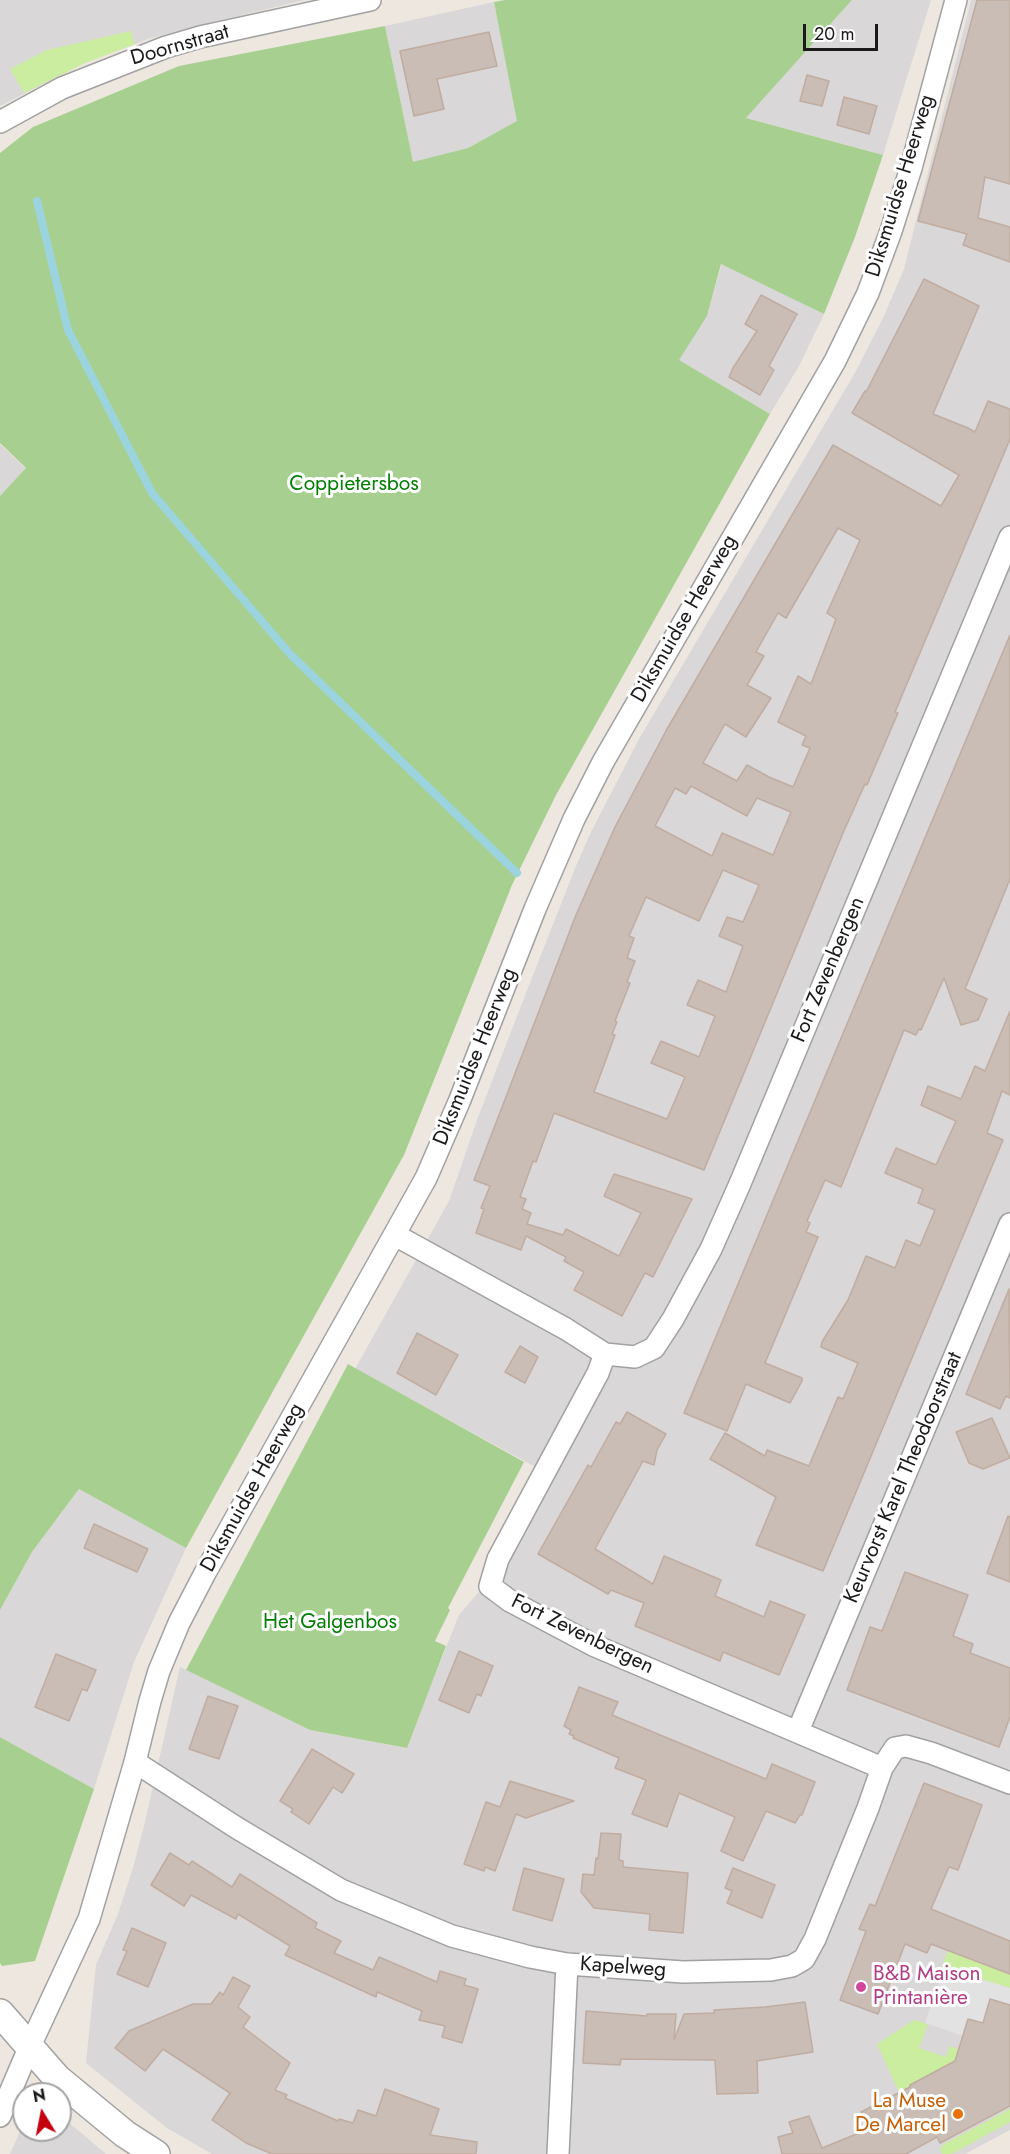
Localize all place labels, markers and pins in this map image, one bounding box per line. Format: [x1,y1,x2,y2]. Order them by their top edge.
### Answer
place label: B&B Maison Printanière [873,1962,980,2012]
marker: B&B Maison Printanière [854,1980,868,1994]
place label: La Muse De Marcel [855,2089,946,2139]
marker: La Muse De Marcel [951,2107,965,2121]

